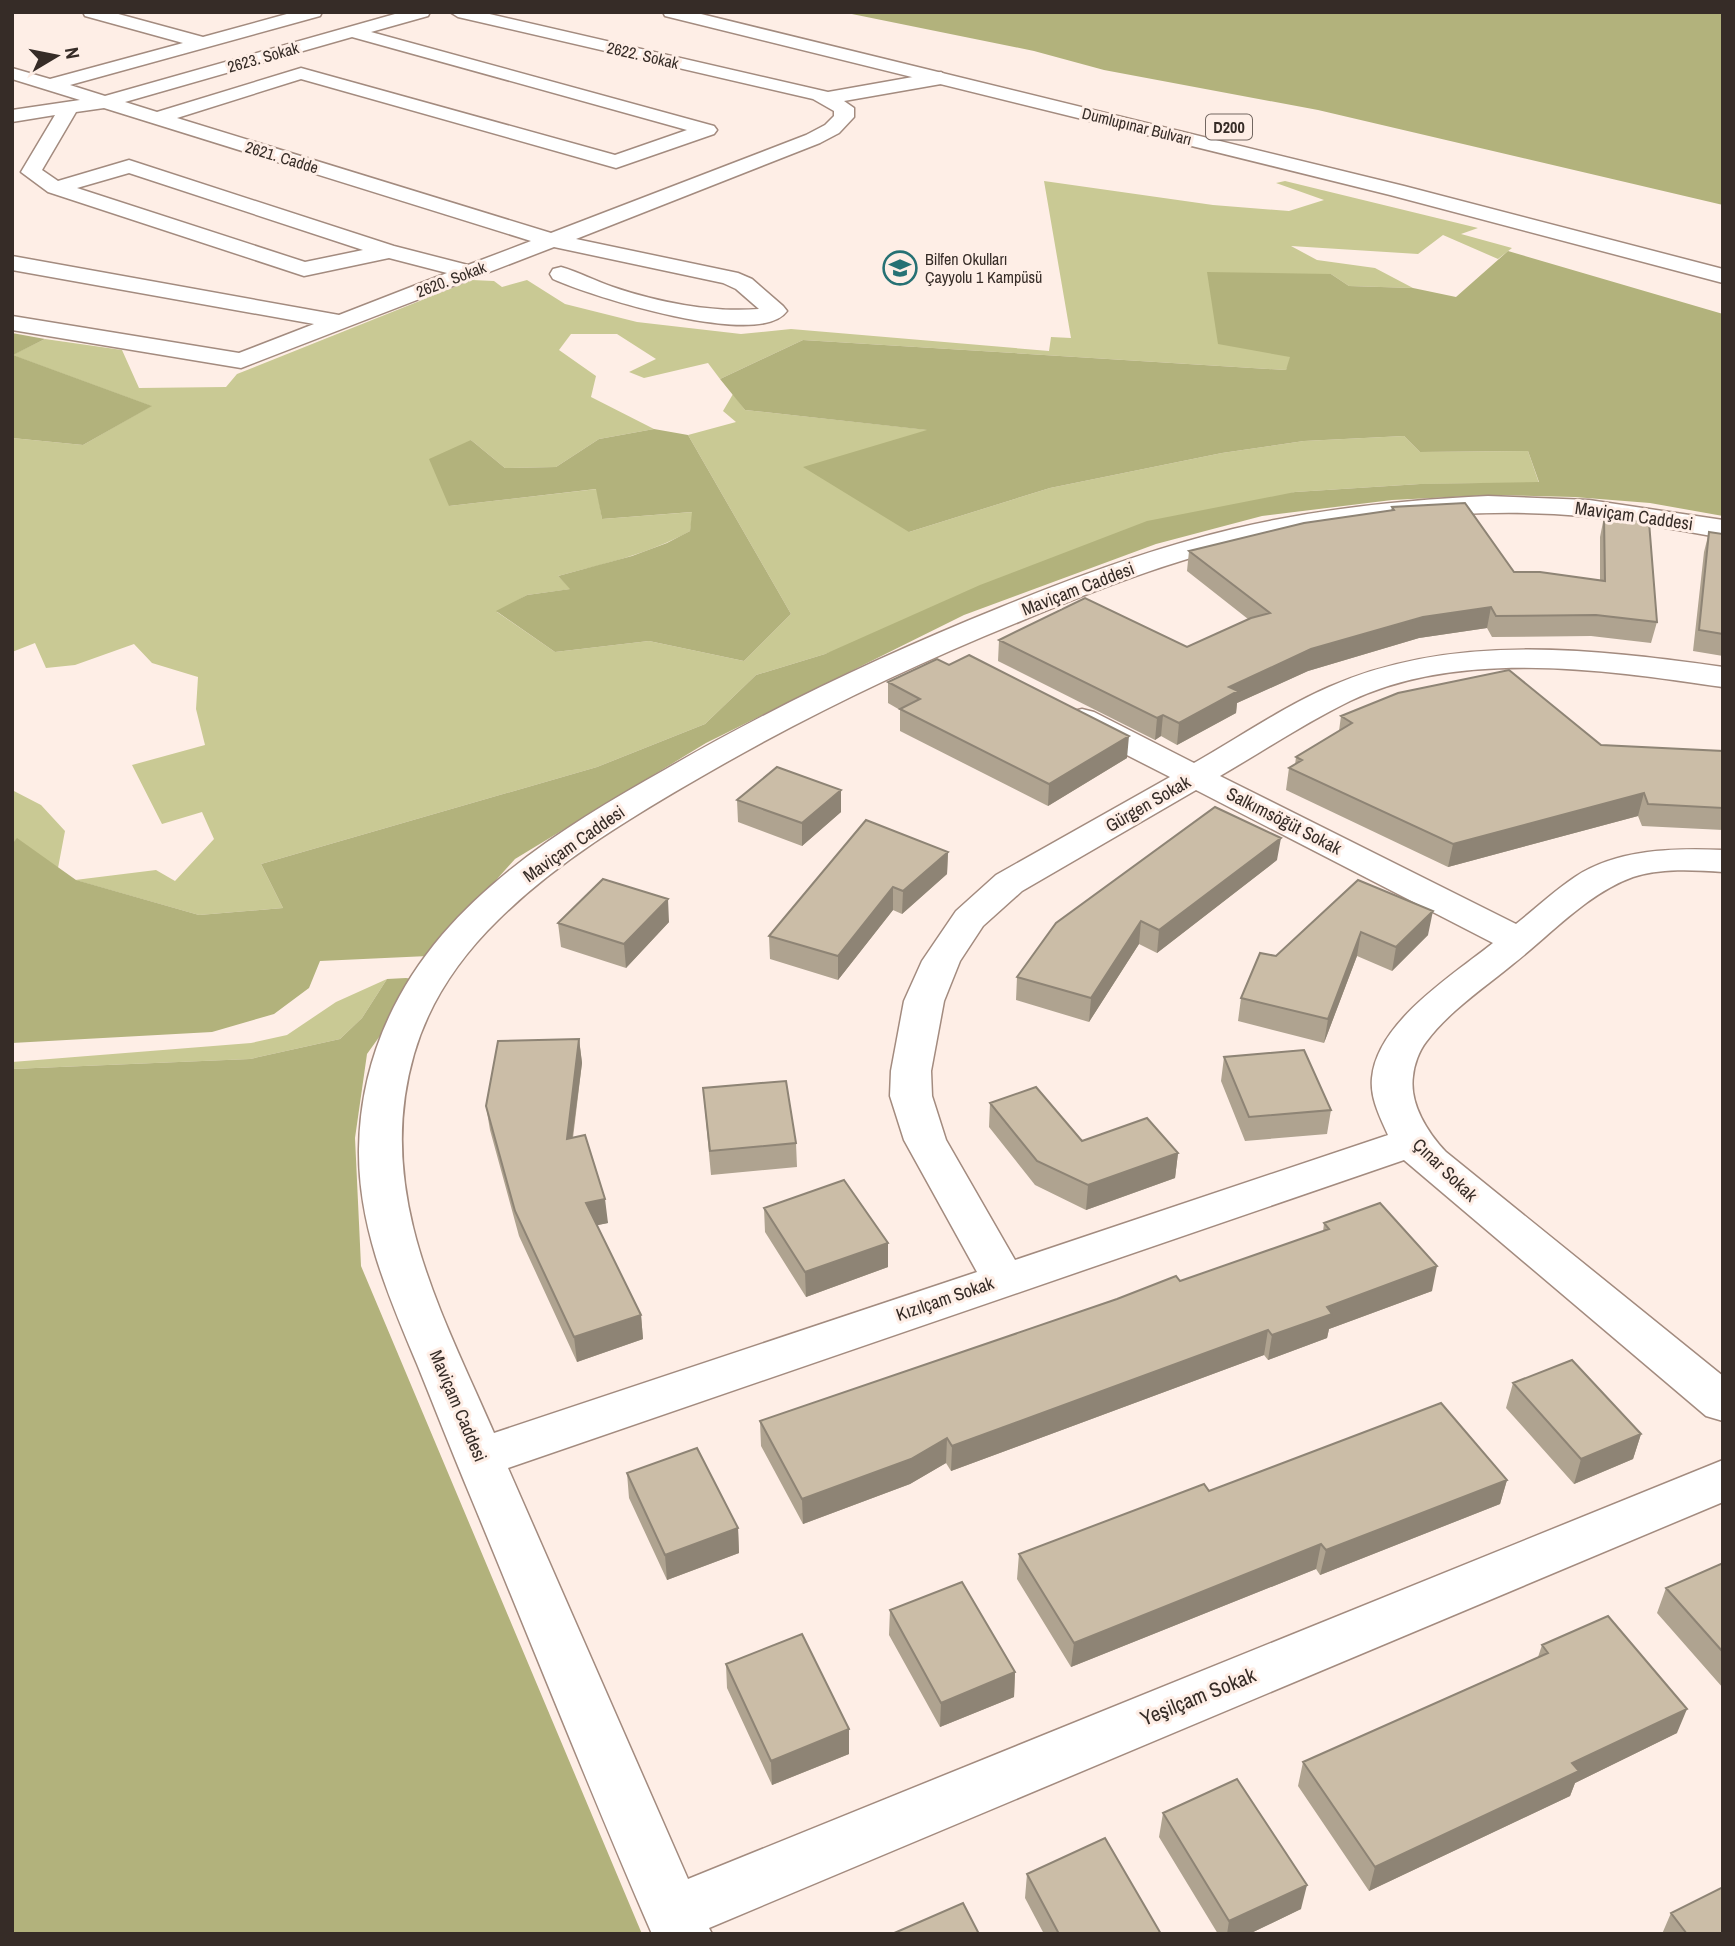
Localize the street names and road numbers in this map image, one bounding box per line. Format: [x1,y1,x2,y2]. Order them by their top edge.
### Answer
street label: 2623. Sokak [225,36,302,78]
street label: 2622. Sokak [605,36,681,74]
street label: Dumlupınar Bulvarı [1080,102,1194,150]
road number: D200 [1206,114,1252,140]
street label: 2621. Cadde [243,135,321,179]
street label: 2620. Sokak [413,256,489,302]
street label: Maviçam Caddesi [1573,495,1695,536]
street label: Maviçam Caddesi [1018,556,1138,622]
street label: Gürgen Sokak [1101,769,1195,838]
street label: Salkımsöğüt Sokak [1222,781,1347,861]
street label: Maviçam Caddesi [518,799,630,888]
street label: Çınar Sokak [1407,1132,1484,1207]
street label: Kızılçam Sokak [893,1270,998,1327]
street label: Maviçam Caddesi [424,1346,493,1465]
street label: Yeşilçam Sokak [1136,1660,1260,1733]

